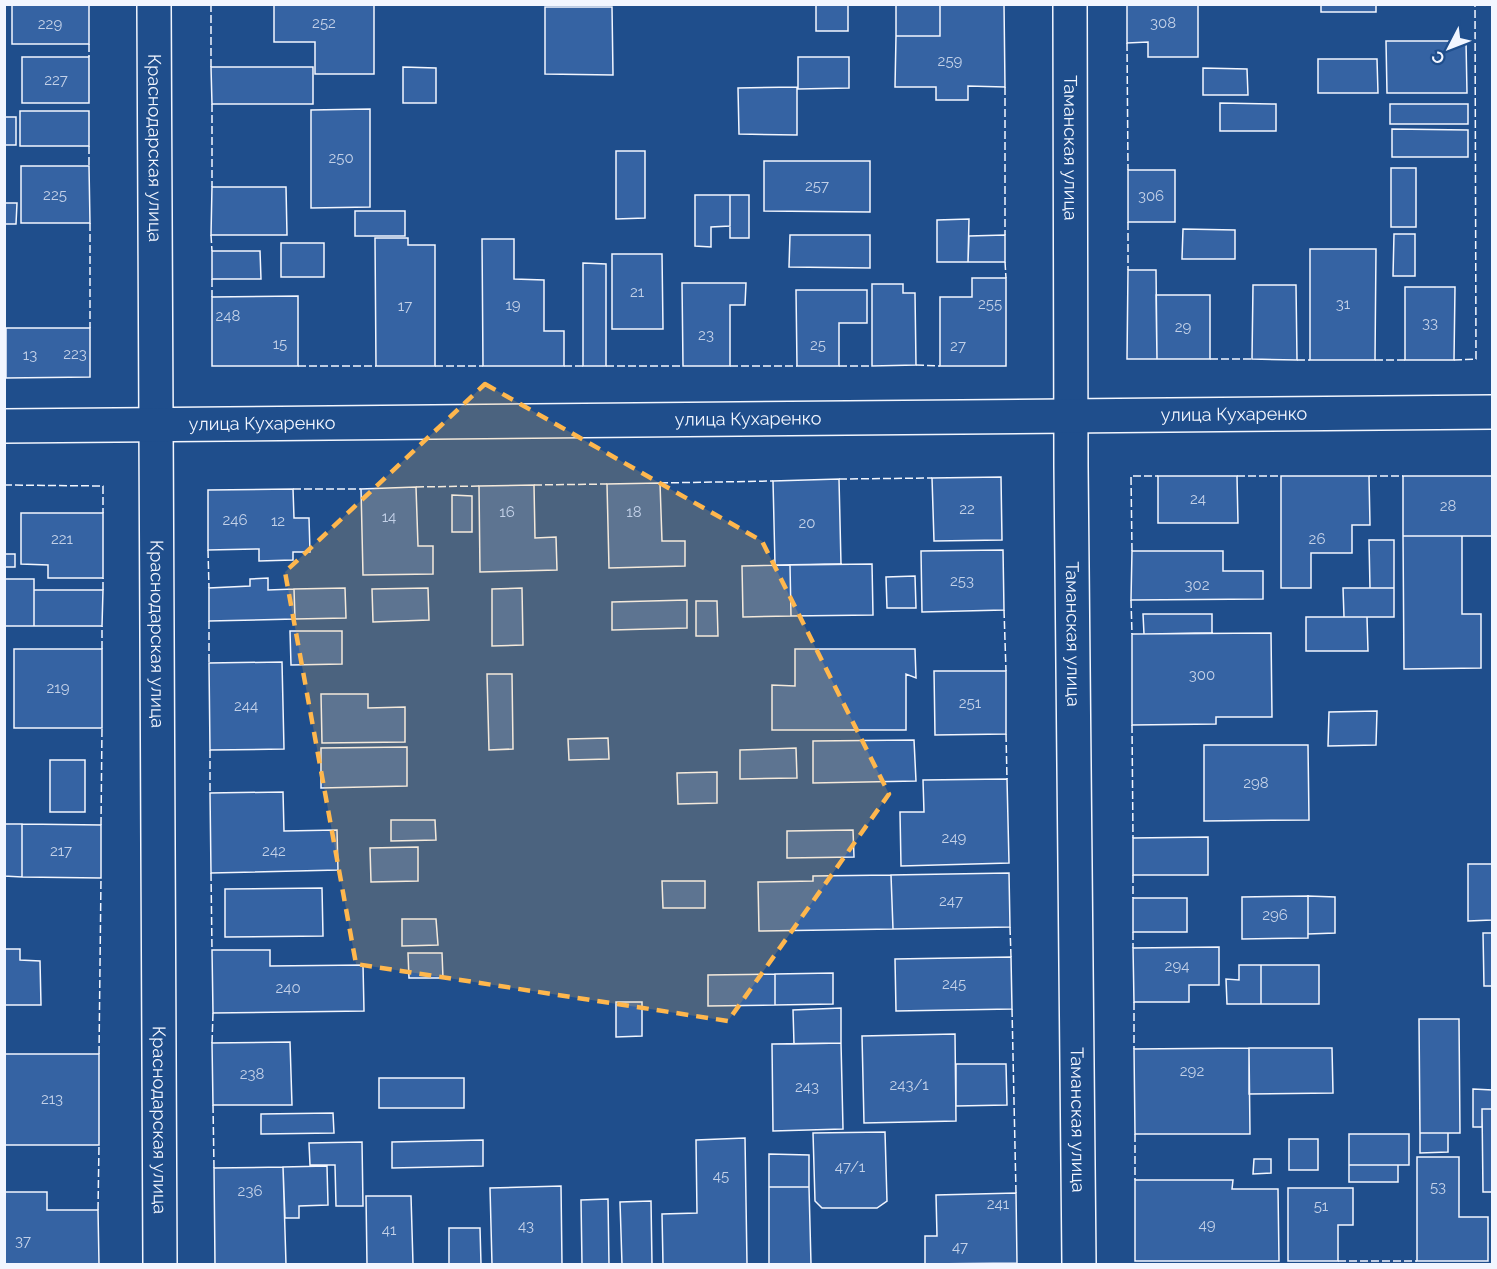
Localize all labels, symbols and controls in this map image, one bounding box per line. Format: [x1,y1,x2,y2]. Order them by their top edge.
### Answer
house number: 252 [312,14,336,32]
house number: 308 [1150,14,1176,32]
house number: 229 [38,15,62,33]
north arrow [1419,18,1479,78]
text: С [1427,47,1449,68]
house number: 259 [938,52,963,70]
street label: Краснодарская улица [144,54,166,242]
house number: 227 [44,71,68,89]
street label: Таманская улица [1060,75,1081,221]
house number: 250 [328,149,354,167]
house number: 257 [805,177,829,195]
house number: 225 [43,186,67,204]
house number: 306 [1138,187,1164,205]
house number: 21 [630,283,645,301]
house number: 255 [978,295,1002,313]
house number: 31 [1336,295,1351,313]
house number: 19 [505,296,521,314]
house number: 17 [398,297,412,315]
house number: 248 [216,307,241,325]
house number: 33 [1422,314,1438,332]
house number: 29 [1175,318,1192,336]
house number: 23 [698,326,714,344]
house number: 15 [273,335,287,353]
house number: 25 [810,336,826,354]
house number: 27 [950,337,966,355]
house number: 223 [63,345,87,363]
house number: 13 [23,346,37,364]
street label: улица Кухаренко [1161,403,1308,425]
street label: улица Кухаренко [675,407,822,430]
street label: улица Кухаренко [189,412,336,434]
house number: 24 [1190,490,1206,508]
house number: 28 [1440,497,1456,515]
house number: 22 [959,500,975,518]
house number: 16 [499,503,515,521]
house number: 18 [626,503,642,521]
house number: 14 [382,508,396,526]
house number: 246 [222,511,248,529]
house number: 12 [271,512,285,530]
house number: 20 [799,514,816,532]
house number: 221 [51,530,74,548]
house number: 26 [1309,530,1325,548]
street label: Краснодарская улица [147,540,168,728]
street label: Таманская улица [1062,561,1084,707]
house number: 253 [950,572,974,590]
house number: 302 [1184,576,1210,594]
house number: 300 [1189,666,1215,684]
house number: 219 [46,679,70,697]
house number: 251 [959,694,982,712]
house number: 244 [234,697,258,715]
house number: 298 [1243,774,1269,792]
house number: 249 [942,829,967,847]
house number: 217 [50,842,72,860]
house number: 242 [262,842,286,860]
house number: 247 [939,892,963,910]
house number: 296 [1262,906,1288,924]
house number: 294 [1165,957,1189,975]
house number: 245 [942,975,966,993]
house number: 240 [275,979,301,997]
street label: Краснодарская улица [149,1026,171,1214]
street label: Таманская улица [1067,1047,1089,1193]
house number: 292 [1180,1062,1204,1080]
house number: 238 [240,1065,264,1083]
house number: 243/1 [889,1076,929,1094]
house number: 243 [795,1078,819,1096]
house number: 213 [41,1090,63,1108]
house number: 47/1 [835,1158,866,1176]
house number: 45 [713,1167,729,1185]
house number: 53 [1430,1178,1446,1196]
house number: 236 [238,1182,262,1200]
house number: 241 [987,1195,1010,1213]
house number: 51 [1314,1197,1329,1215]
house number: 49 [1199,1216,1216,1234]
house number: 43 [518,1217,534,1235]
house number: 41 [382,1221,397,1239]
house number: 37 [15,1232,31,1250]
house number: 47 [952,1238,968,1256]

